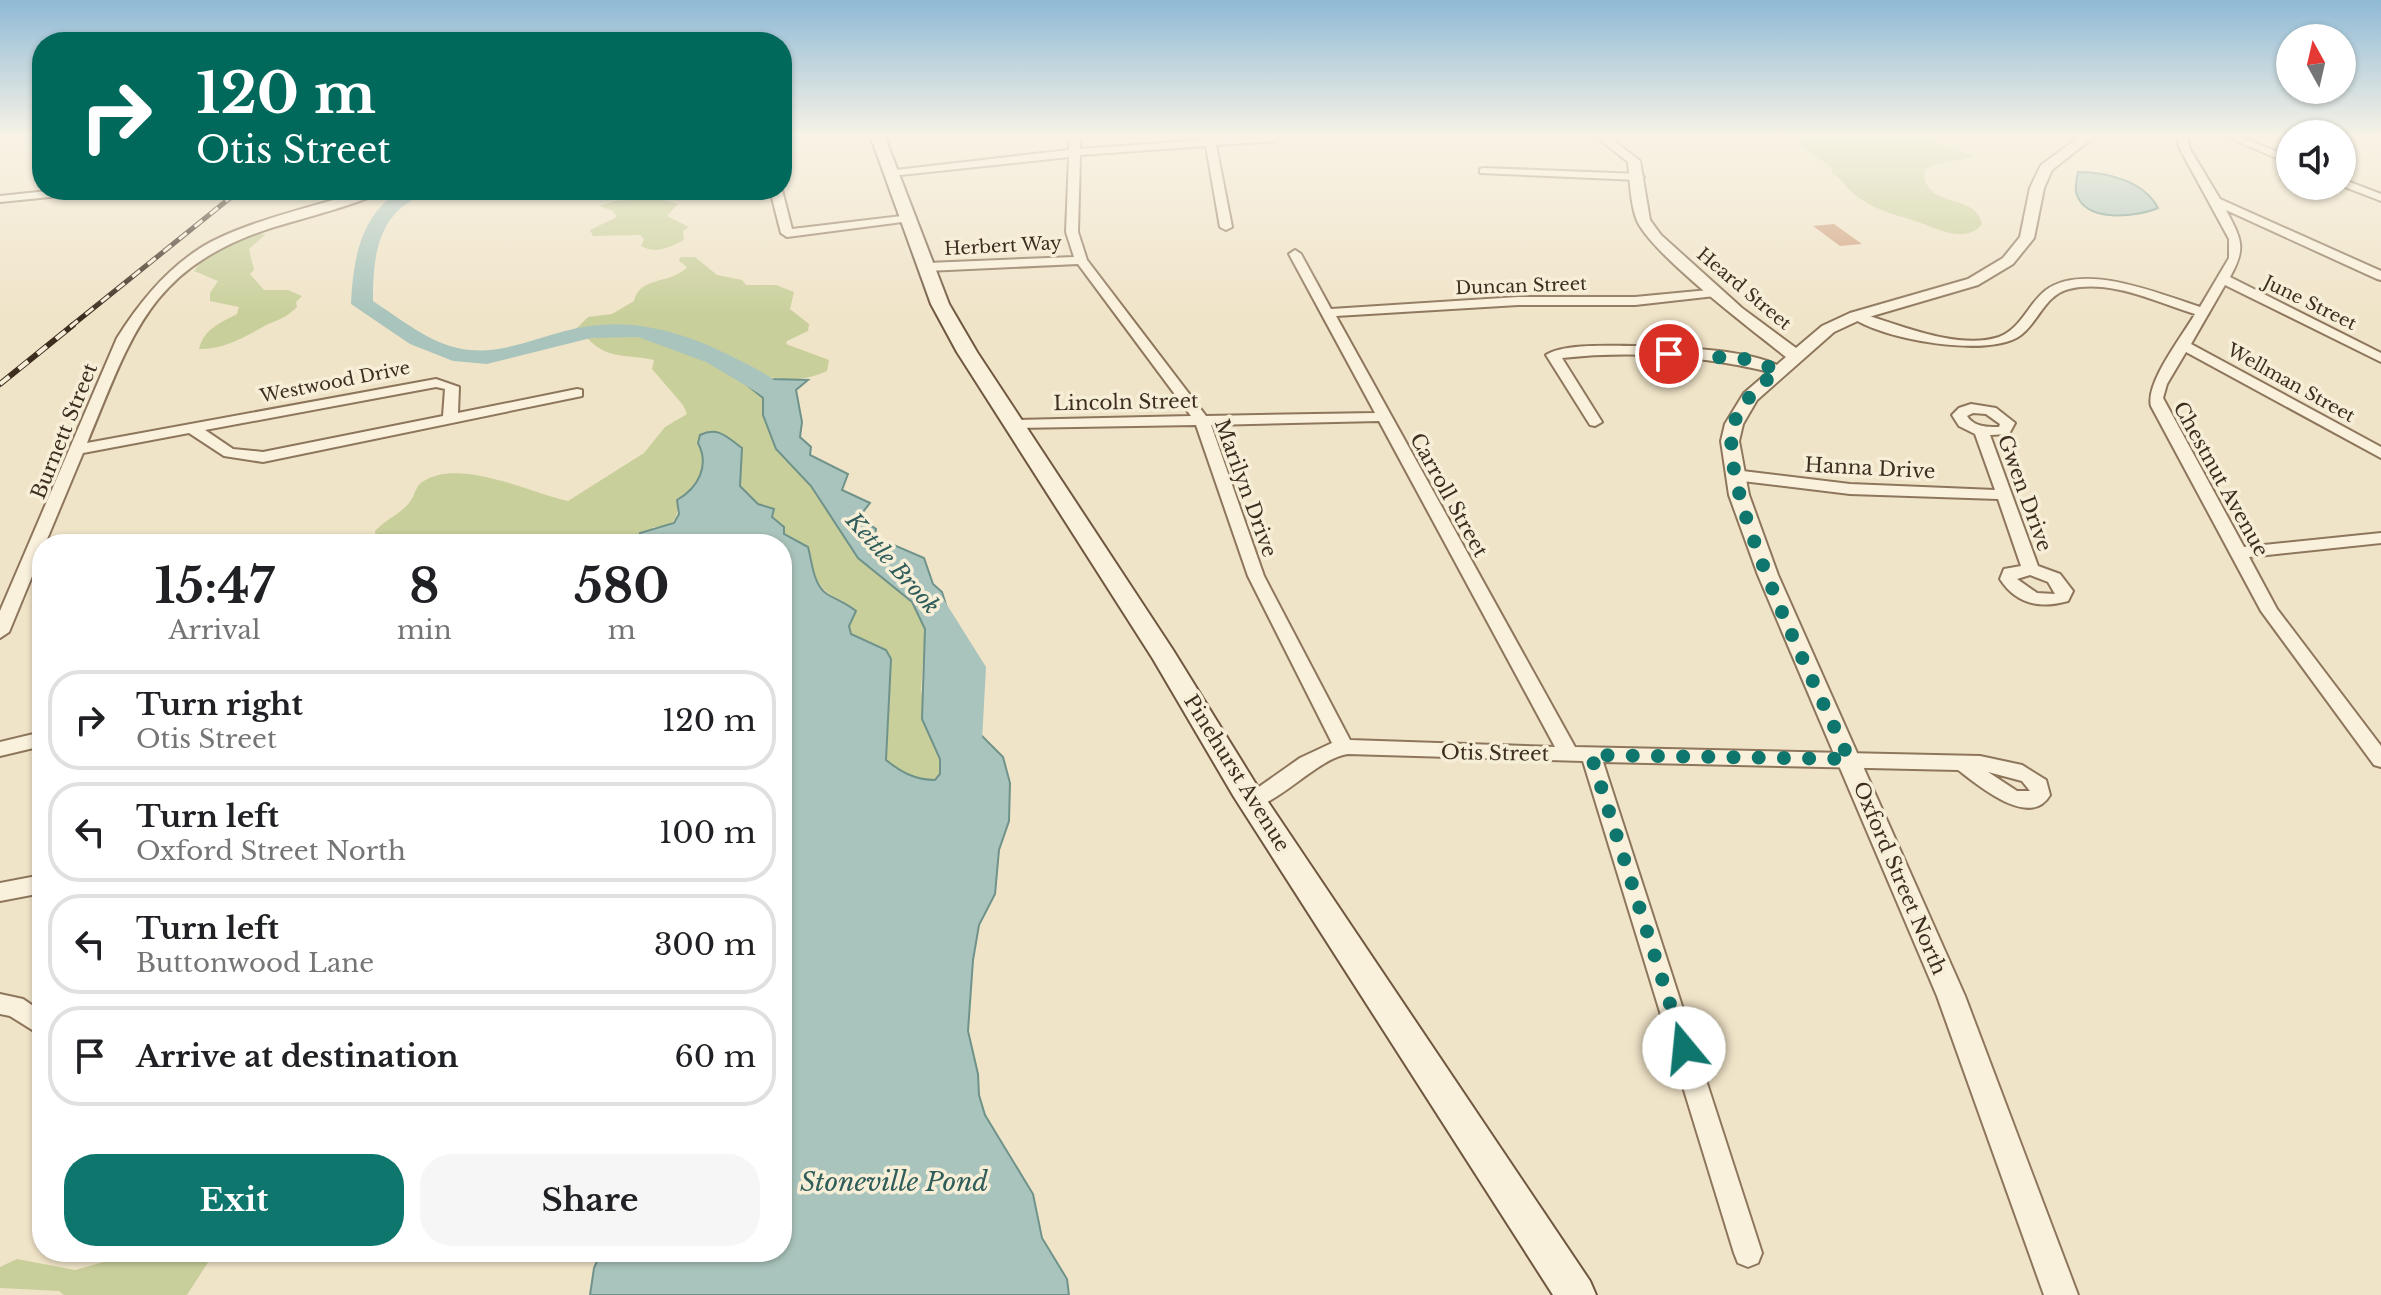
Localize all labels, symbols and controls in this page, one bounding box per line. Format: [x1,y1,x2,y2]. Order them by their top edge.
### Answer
north arrow [2276,24,2356,104]
map controls [2276,24,2356,200]
text: 120 m [196,59,376,128]
icon: right [64,64,168,168]
button: sound [2276,120,2356,200]
text: Otis Street [196,128,391,173]
street label: Herbert Way [944,232,1063,260]
street label: Heard Street [1692,243,1796,335]
street label: June Street [2258,270,2360,335]
street label: Duncan Street [1455,273,1587,299]
pin [1635,320,1703,388]
icon: arrive [1647,332,1691,376]
street label: Wellman Street [2222,338,2359,427]
street label: Westwood Drive [257,357,412,408]
street label: Burnett Street [26,359,102,502]
street label: Lincoln Street [1053,389,1199,415]
street label: Chestnut Avenue [2168,397,2274,561]
street label: Marilyn Drive [1210,416,1282,560]
street label: Carroll Street [1405,429,1493,562]
street label: Gwen Drive [1993,432,2057,554]
street label: Hanna Drive [1804,453,1936,483]
water label: Kettle Brook [840,507,945,619]
text: 15:47 [155,556,274,616]
text: 8 [409,556,439,616]
text: 580 [574,556,669,616]
text: Arrival [168,614,260,646]
text: min [397,614,452,646]
text: m [608,614,636,646]
text: Turn right [136,686,303,723]
street label: Pinehurst Avenue [1179,690,1295,856]
icon: right [68,698,112,742]
text: 120 m [662,702,756,739]
text: Otis Street [136,723,277,755]
street label: Otis Street [1441,740,1550,766]
street label: Oxford Street North [1848,778,1952,978]
text: Turn left [136,798,279,835]
icon: left [68,810,112,854]
text: 100 m [659,814,756,851]
text: Oxford Street North [136,835,406,867]
text: Turn left [136,910,279,947]
icon: left [68,922,112,966]
text: 300 m [654,926,756,963]
text: Buttonwood Lane [136,947,374,979]
position arrow [1642,1006,1726,1090]
icon: arrive [68,1034,112,1078]
text: Arrive at destination [136,1038,459,1075]
text: 60 m [674,1038,756,1075]
button: Exit [64,1154,404,1246]
button: Share [420,1154,760,1246]
water label: Stoneville Pond [800,1166,988,1198]

